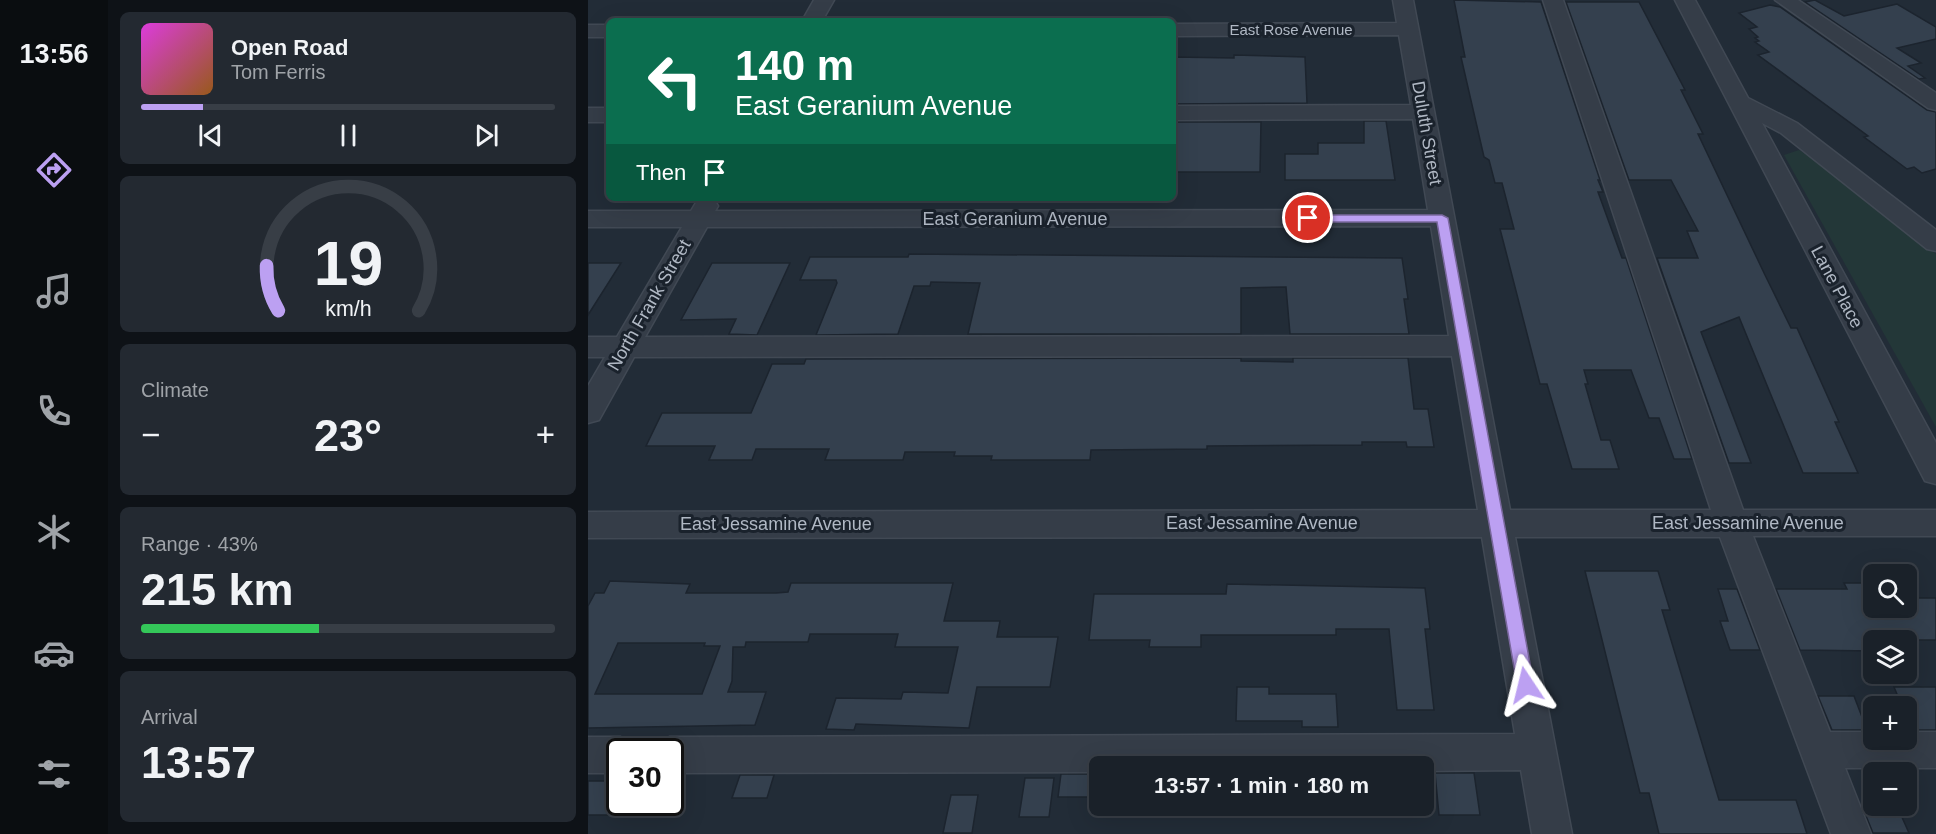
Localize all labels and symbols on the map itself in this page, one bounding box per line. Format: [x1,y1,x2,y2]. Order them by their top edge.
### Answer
street label: East Rose Avenue [1229,21,1353,38]
street label: Duluth Street [1408,80,1446,186]
pin [1282,192,1333,243]
street label: East Geranium Avenue [923,209,1107,229]
street label: North Frank Street [603,236,695,374]
street label: Lane Place [1807,243,1867,331]
street label: East Jessamine Avenue [1166,513,1358,533]
street label: East Jessamine Avenue [1652,513,1844,533]
street label: East Jessamine Avenue [680,514,872,534]
position arrow [1494,653,1558,717]
speed limit sign: 30 [606,738,684,816]

